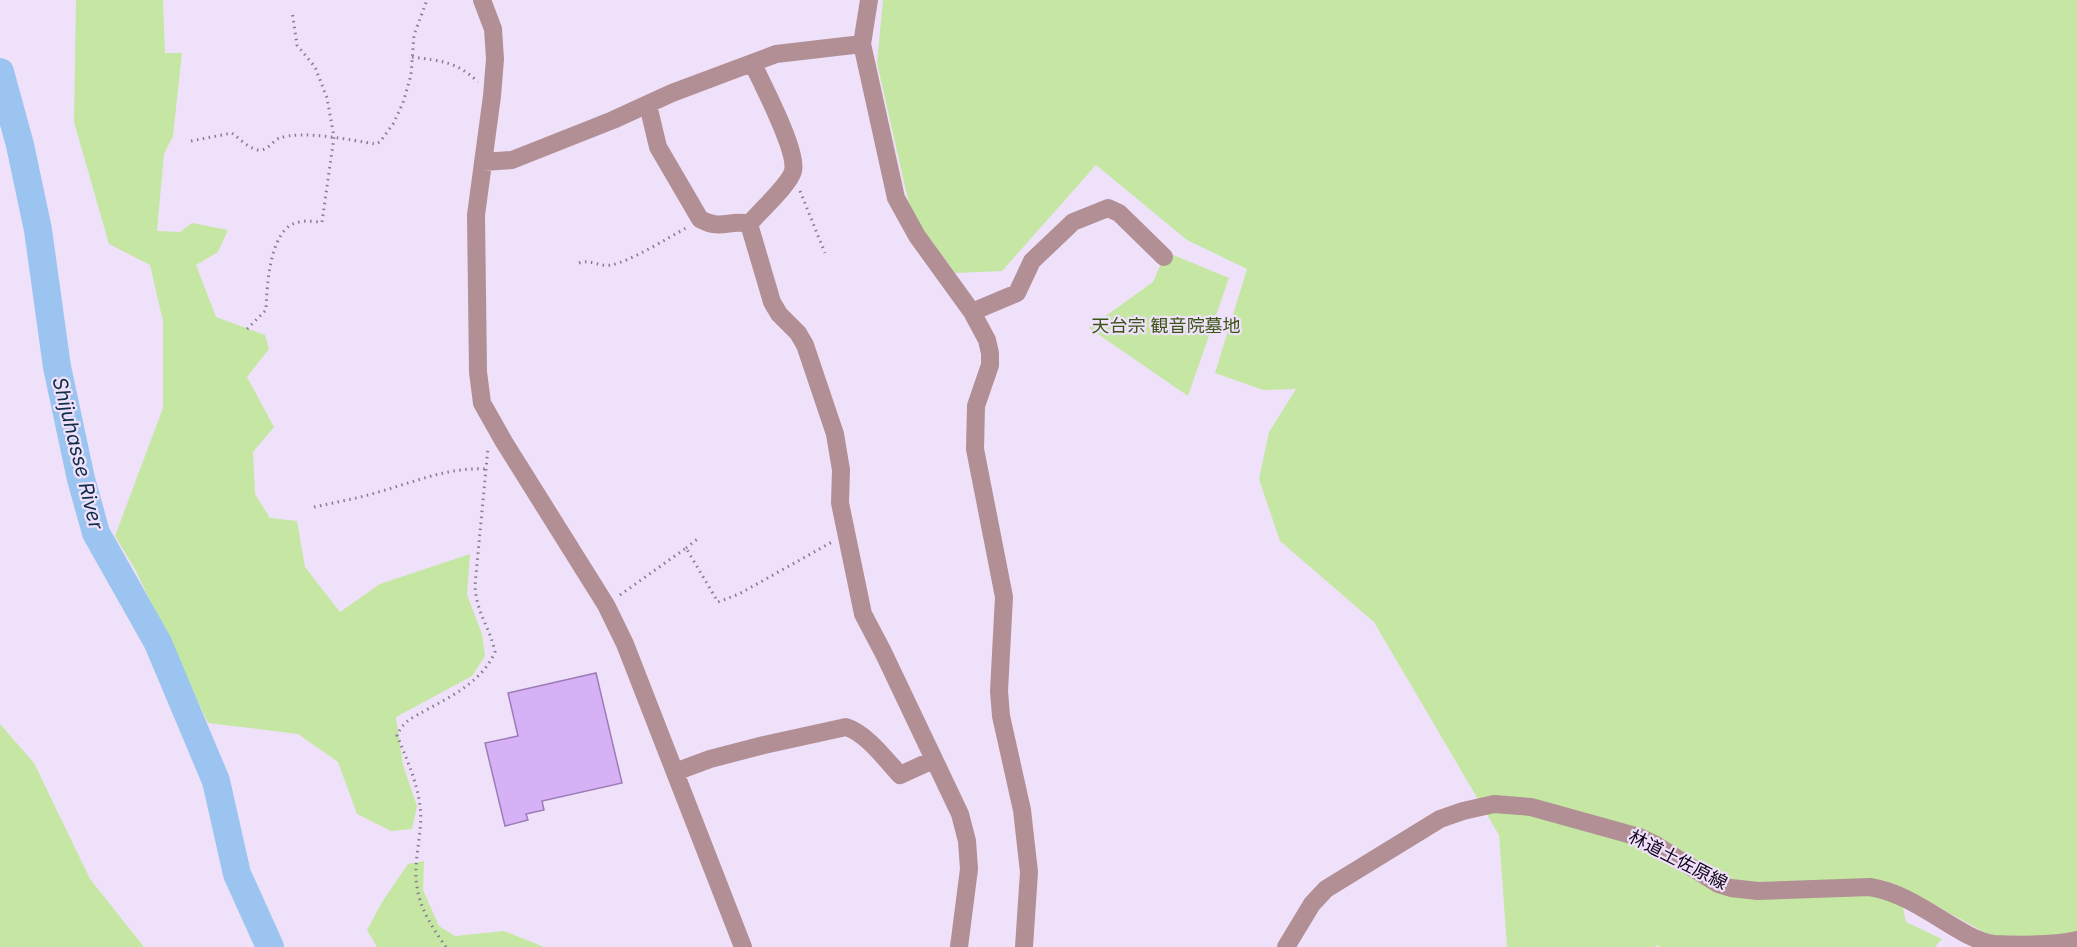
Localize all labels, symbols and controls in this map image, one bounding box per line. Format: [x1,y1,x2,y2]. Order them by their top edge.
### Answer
park label: 天台宗 観音院墓地 [1091,315,1241,336]
water label: Shijuhasse River [47,374,109,532]
street label: 林道土佐原線 [1625,826,1731,893]

